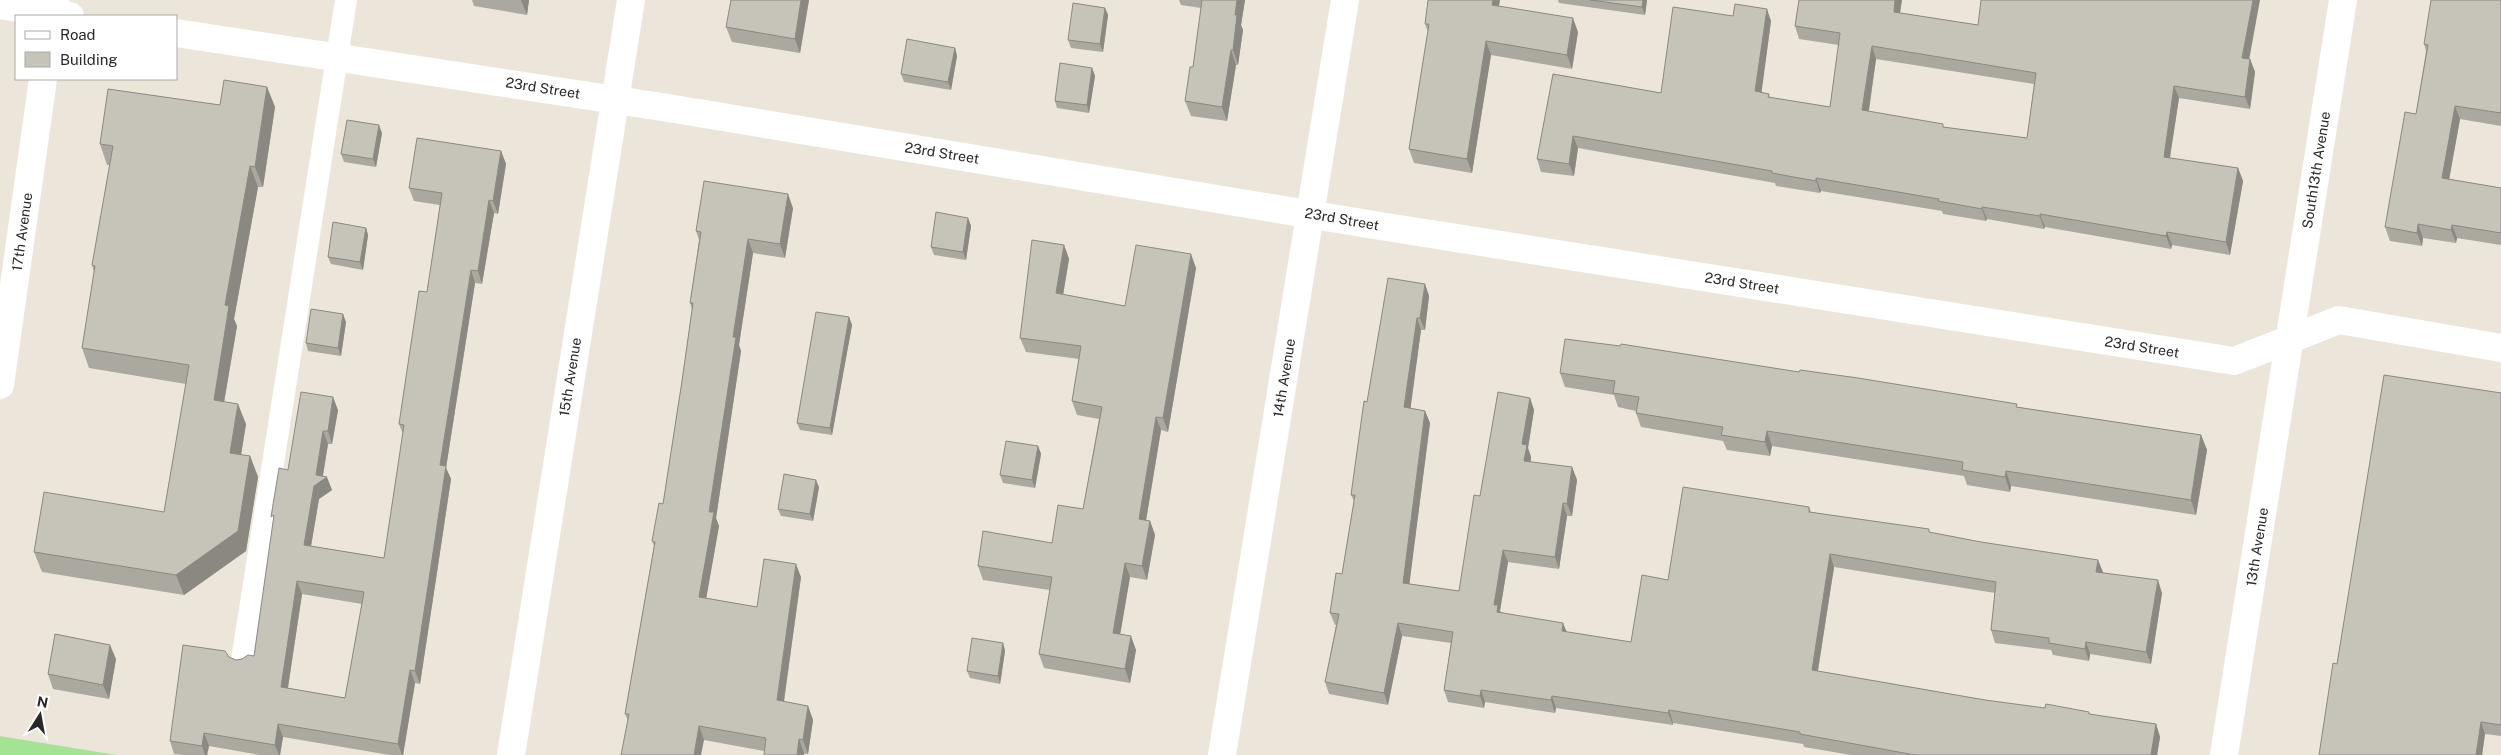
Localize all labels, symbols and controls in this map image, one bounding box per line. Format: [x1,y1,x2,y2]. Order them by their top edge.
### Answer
legend [15,15,178,80]
text: Road [60,26,96,43]
text: Building [60,51,118,68]
street label: 23rd Street [505,74,581,102]
street label: South13th Avenue [2299,110,2333,230]
street label: 23rd Street [904,139,980,167]
street label: 17th Avenue [9,192,35,272]
street label: 23rd Street [1304,205,1380,233]
street label: 23rd Street [1704,269,1780,297]
street label: 23rd Street [2104,333,2180,361]
street label: 15th Avenue [556,336,584,418]
street label: 14th Avenue [1270,337,1298,419]
street label: 13th Avenue [2243,506,2271,588]
north arrow [15,690,65,740]
text: N [36,693,49,711]

